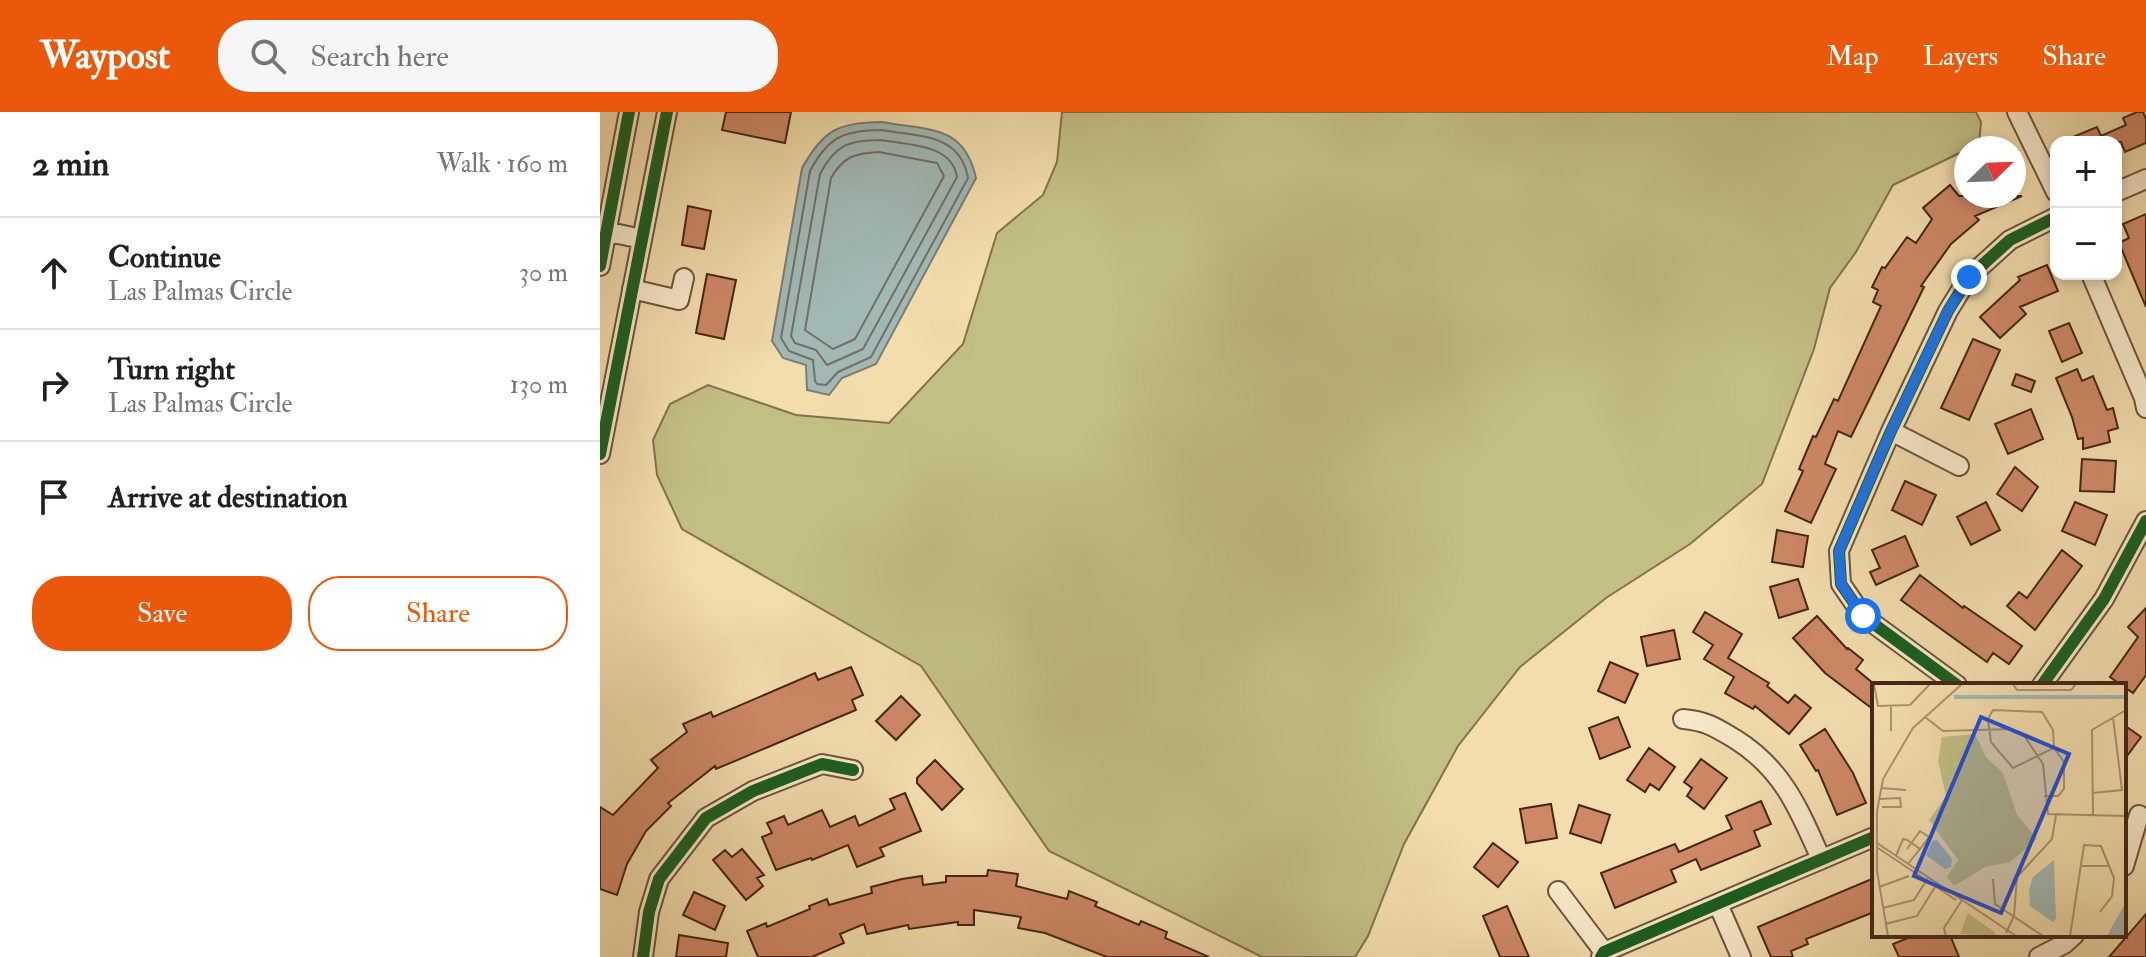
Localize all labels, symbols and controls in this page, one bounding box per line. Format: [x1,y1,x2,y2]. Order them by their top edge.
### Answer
search box [218,20,778,92]
text: Waypost [40,32,170,80]
icon: search [246,34,290,78]
text: Search here [310,38,449,75]
text: Map [1826,39,1879,74]
text: Layers [1923,39,1998,74]
text: Share [2042,39,2106,74]
north arrow [1954,136,2026,208]
map controls [2050,136,2122,280]
button: + [2050,136,2122,208]
text: 2 min [32,143,109,186]
text: Walk · 160 m [437,148,568,180]
button: − [2050,208,2122,280]
text: Continue [108,239,221,276]
icon: ahead [32,251,76,295]
text: 30 m [519,257,568,289]
route end [1951,259,1987,295]
text: Las Palmas Circle [108,276,292,308]
text: Turn right [108,351,235,388]
icon: right [32,363,76,407]
text: 130 m [510,369,568,401]
text: Las Palmas Circle [108,388,292,420]
icon: arrive [32,475,76,519]
text: Arrive at destination [108,479,348,516]
button: Save [32,576,292,651]
button: Share [308,576,568,651]
route start [1845,598,1881,634]
inset map [1872,683,2126,937]

